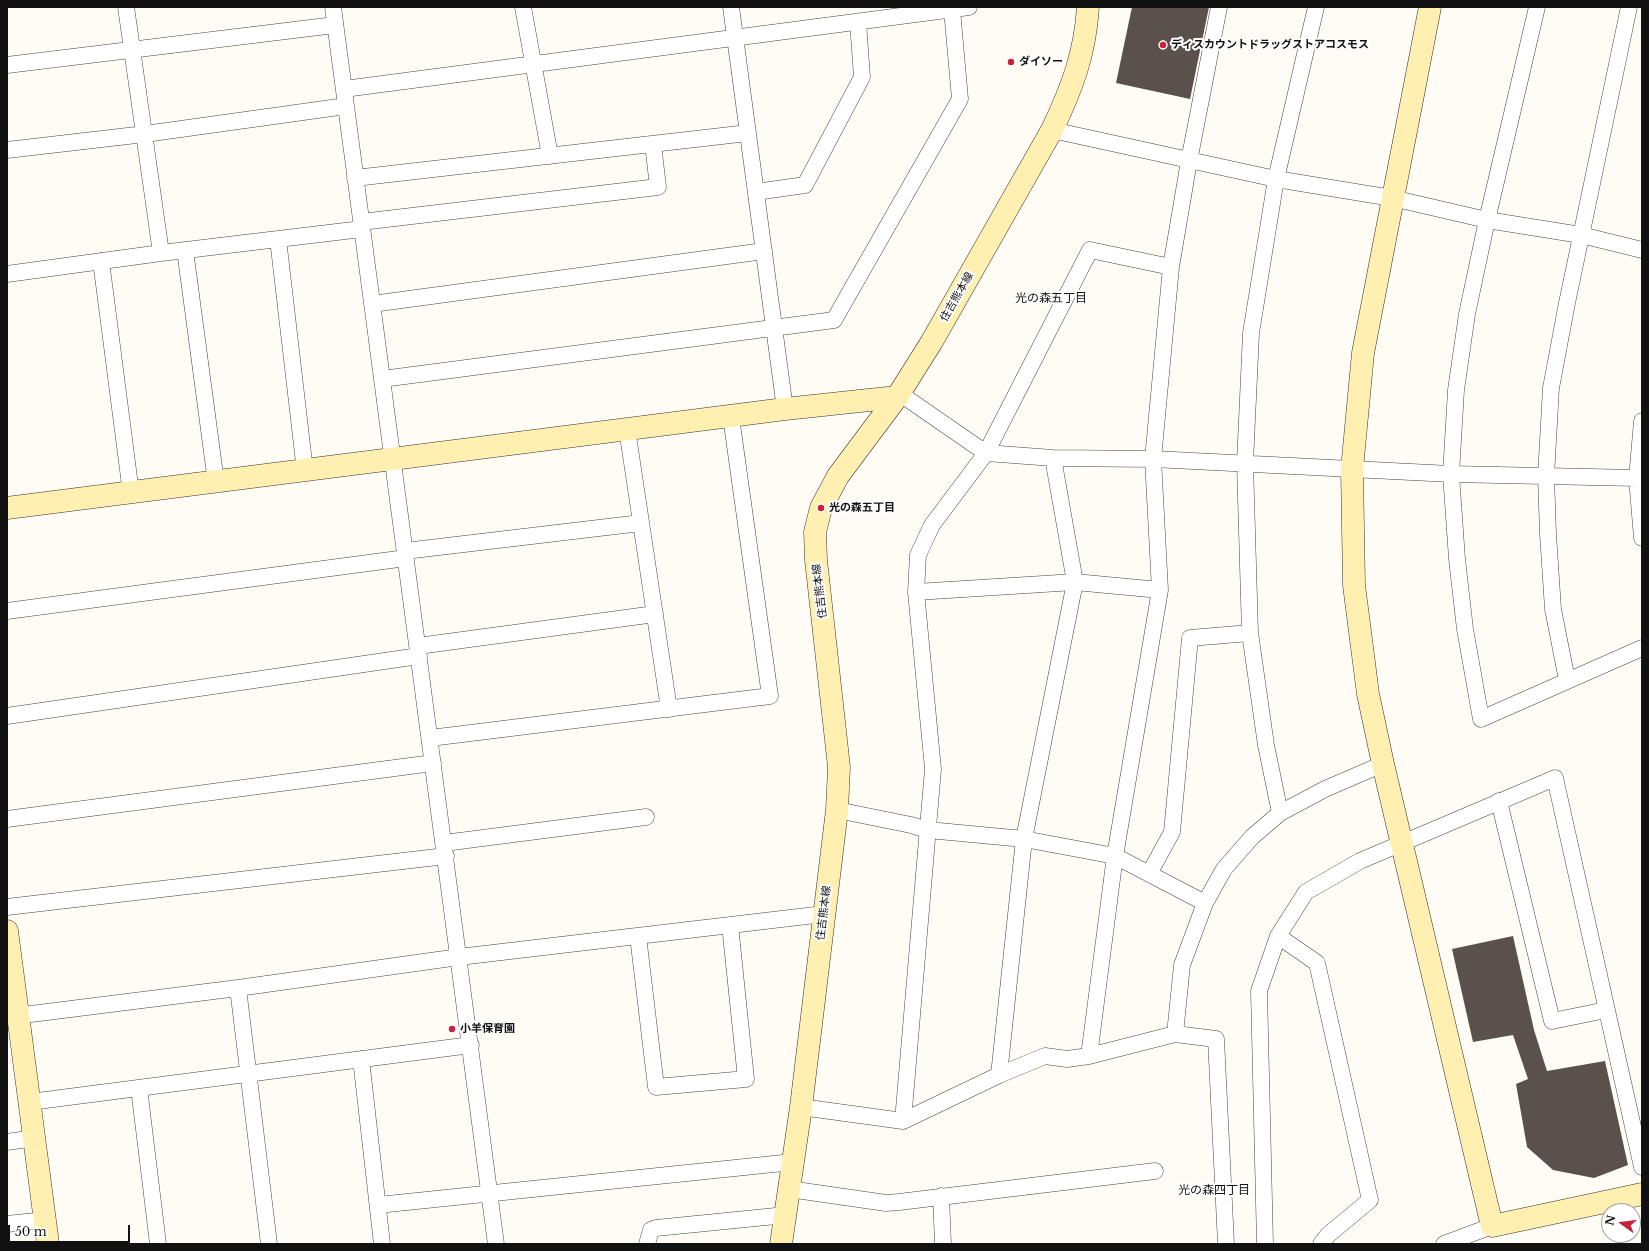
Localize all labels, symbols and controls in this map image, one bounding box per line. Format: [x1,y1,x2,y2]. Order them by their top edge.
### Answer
place label: ディスカウントドラッグストアコスモス [1171,38,1369,52]
marker: ディスカウントドラッグストアコスモス [1158,40,1168,50]
place label: ダイソー [1019,55,1063,69]
marker: ダイソー [1006,57,1016,67]
street label: 住吉熊本線 [938,270,976,324]
district label: 光の森五丁目 [1015,292,1087,306]
place label: 光の森五丁目 [829,501,895,515]
marker: 光の森五丁目 [816,503,826,513]
street label: 住吉熊本線 [810,563,830,619]
street label: 住吉熊本線 [814,885,834,941]
place label: 小羊保育園 [460,1022,515,1036]
marker: 小羊保育園 [447,1024,457,1034]
district label: 光の森四丁目 [1178,1184,1250,1198]
north arrow [1601,1203,1641,1243]
text: N [1602,1214,1618,1227]
scale bar [10,1217,132,1243]
text: 50 m [15,1224,47,1239]

